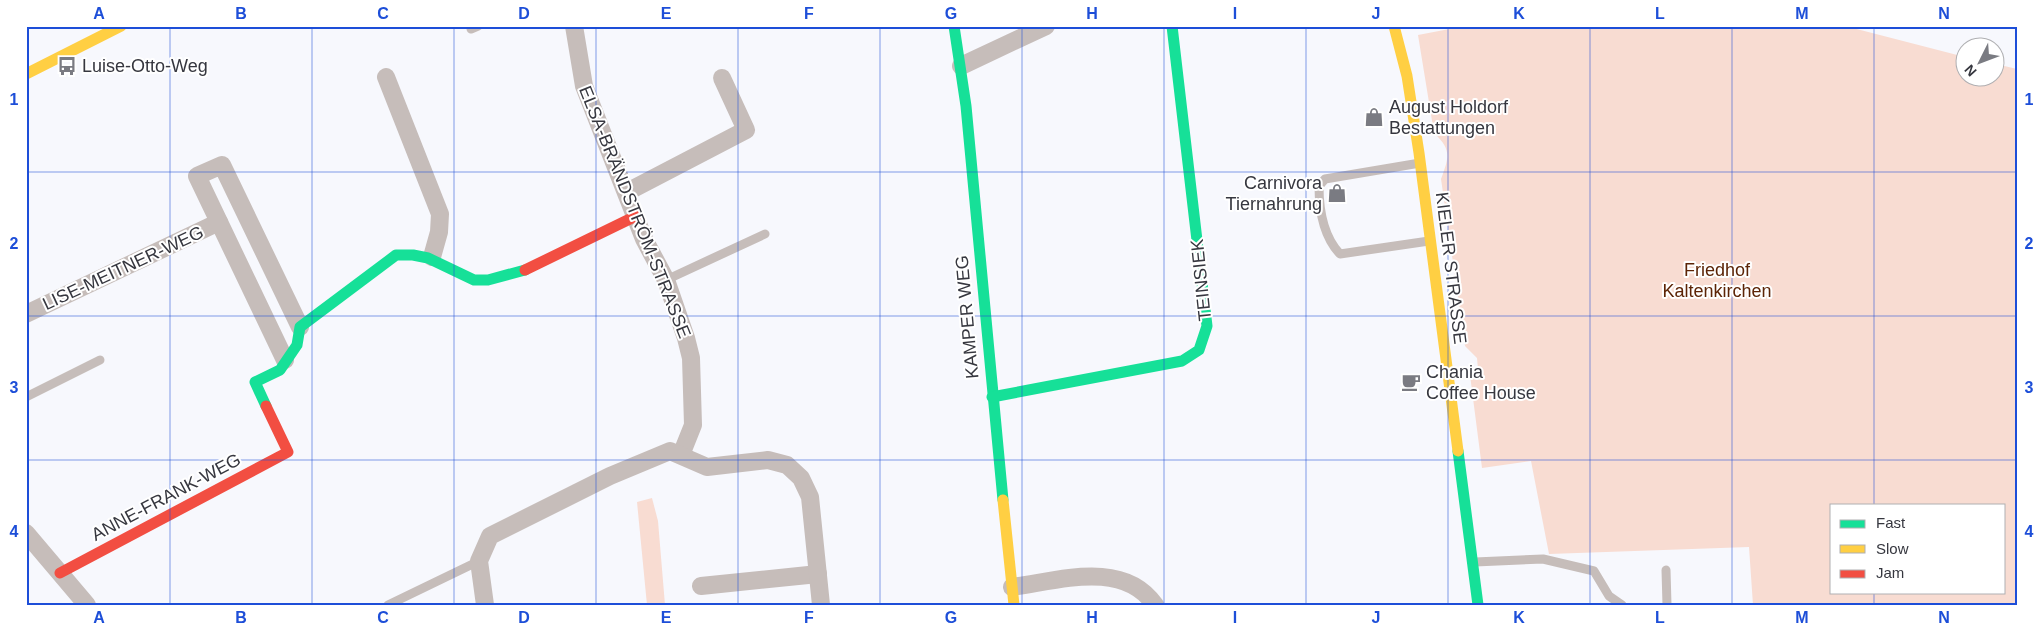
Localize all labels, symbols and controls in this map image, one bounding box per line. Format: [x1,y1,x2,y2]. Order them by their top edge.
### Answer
text: A [93,5,105,22]
text: B [235,5,247,22]
text: C [377,5,389,22]
text: D [518,5,530,22]
text: E [661,5,672,22]
text: F [804,5,814,22]
text: G [945,5,957,22]
text: H [1086,5,1098,22]
text: I [1233,5,1237,22]
text: J [1372,5,1380,22]
text: K [1513,5,1525,22]
text: L [1655,5,1665,22]
text: M [1795,5,1809,22]
text: N [1938,5,1950,22]
north arrow [1956,38,2006,88]
bus stop icon: Luise-Otto-Weg [56,55,78,77]
place label: Luise-Otto-Weg [82,56,208,76]
text: N [1961,62,1980,80]
street label: ELSA-BRÄNDSTRÖM-STRASSE [575,83,695,341]
text: 1 [10,91,19,108]
text: 1 [2025,91,2034,108]
place label: August Holdorf Bestattungen [1389,97,1509,138]
shop icon: August Holdorf Bestattungen [1363,106,1385,128]
place label: Carnivora Tiernahrung [1226,173,1323,214]
shop icon: Carnivora Tiernahrung [1326,182,1348,204]
street label: KIELER STRASSE [1432,191,1470,345]
street label: LISE-MEITNER-WEG [39,222,207,314]
text: 2 [10,235,19,252]
text: 2 [2025,235,2034,252]
street label: TEINSIEK [1187,238,1215,322]
street label: KAMPER WEG [952,254,982,380]
park label: Friedhof Kaltenkirchen [1662,260,1772,301]
place label: Chania Coffee House [1426,362,1536,403]
cafe icon: Chania Coffee House [1400,371,1422,393]
text: 3 [10,379,19,396]
text: 3 [2025,379,2034,396]
street label: ANNE-FRANK-WEG [88,449,244,545]
legend [1830,504,2006,594]
text: Fast [1876,514,1906,531]
text: 4 [10,523,19,540]
text: 4 [2025,523,2034,540]
text: Slow [1876,540,1909,557]
text: Jam [1876,564,1904,581]
text: A [93,609,105,626]
text: B [235,609,247,626]
text: C [377,609,389,626]
text: D [518,609,530,626]
text: E [661,609,672,626]
text: F [804,609,814,626]
text: G [945,609,957,626]
text: H [1086,609,1098,626]
text: I [1233,609,1237,626]
text: J [1372,609,1380,626]
text: K [1513,609,1525,626]
text: L [1655,609,1665,626]
text: M [1795,609,1809,626]
text: N [1938,609,1950,626]

